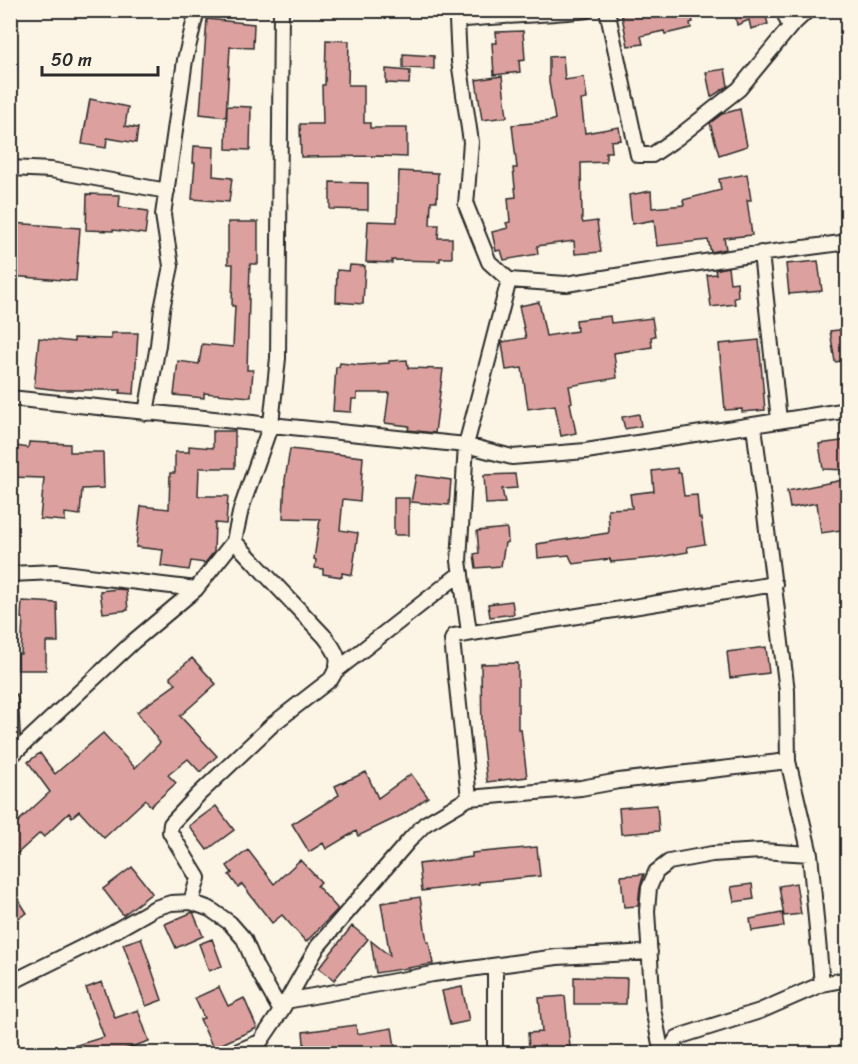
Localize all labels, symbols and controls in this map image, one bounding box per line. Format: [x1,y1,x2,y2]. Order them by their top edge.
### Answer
scale bar [42,39,158,77]
text: 50 m [51,44,92,76]

